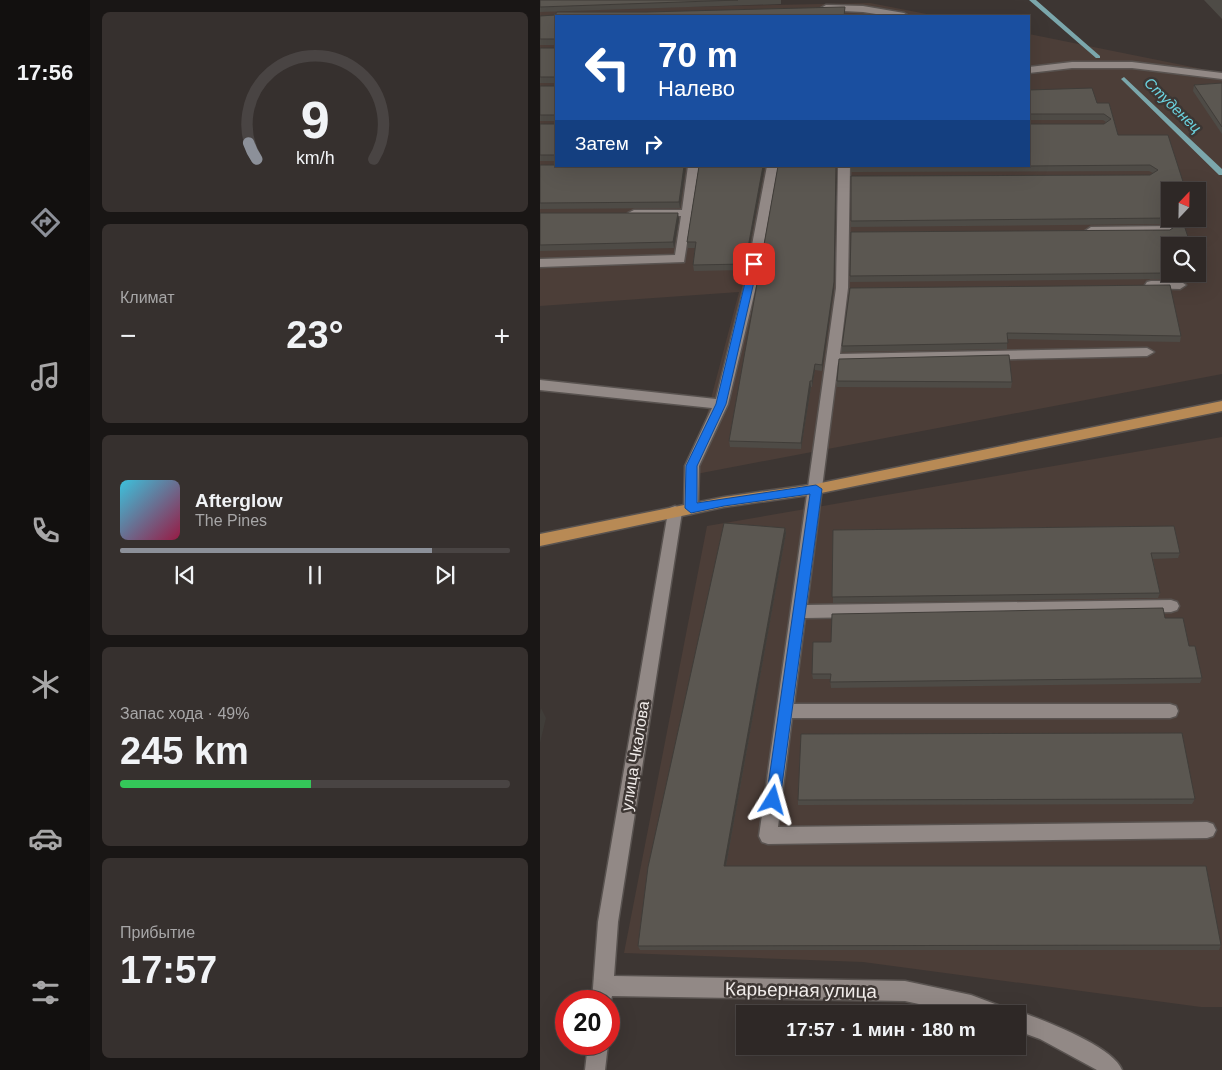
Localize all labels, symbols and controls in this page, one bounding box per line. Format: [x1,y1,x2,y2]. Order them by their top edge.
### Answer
icon: left [575,35,640,100]
text: 70 m [658,35,738,74]
text: 17:56 [17,60,73,85]
water label: Студенец [1141,74,1205,137]
text: Налево [658,76,735,101]
text: 9 [301,91,329,149]
icon: right [639,130,667,158]
text: Затем [575,133,629,154]
text: km/h [296,148,334,168]
north arrow [1161,182,1206,228]
map controls [1161,182,1206,282]
icon: directions [28,205,63,240]
button: search [1161,237,1206,282]
pin [733,243,775,285]
icon: arrive [740,250,768,278]
text: Климат [120,289,174,306]
text: 23° [286,314,344,356]
text: − [120,320,136,351]
text: + [494,320,510,351]
icon: music [28,359,63,394]
text: Afterglow [195,490,283,511]
text: The Pines [195,512,267,529]
icon: phone [28,513,63,548]
icon: previous [171,561,199,589]
icon: pause [301,561,329,589]
icon: next [431,561,459,589]
icon: climate [28,667,63,702]
street label: улица Чкалова [618,700,652,812]
text: Запас хода · 49% [120,705,249,722]
text: 245 km [120,730,249,772]
position arrow [746,773,798,825]
icon: car [28,821,63,856]
text: Прибытие [120,924,195,941]
text: 17:57 [120,949,217,991]
icon: filters [28,975,63,1010]
street label: Карьерная улица [725,978,878,1002]
speed limit sign: 20 [555,990,620,1055]
text: 17:57 · 1 мин · 180 m [786,1019,976,1040]

